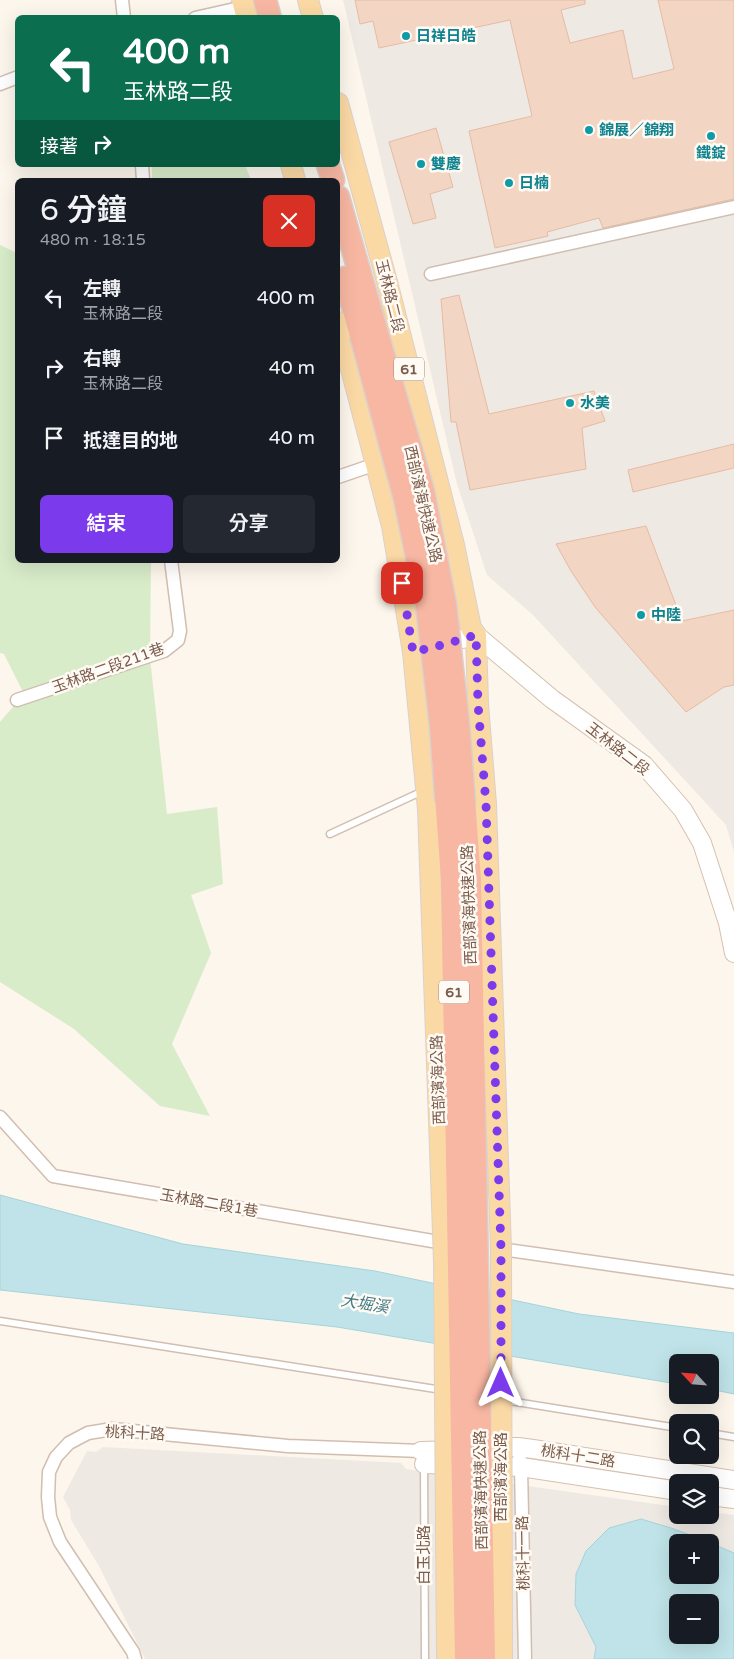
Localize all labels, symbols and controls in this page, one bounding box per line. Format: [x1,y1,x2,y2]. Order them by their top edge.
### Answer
place label: 日祥日皓 [416,27,476,45]
marker: 日祥日皓 [400,30,412,42]
text: 400 m [123,31,230,73]
icon: left [40,35,105,100]
text: 玉林路二段 [123,79,233,105]
place label: 錦展／錦翔 [599,121,674,139]
marker: 錦展／錦翔 [583,124,595,136]
icon: right [88,130,116,158]
marker: 鐵錠 [705,130,717,142]
text: 接著 [40,136,78,158]
place label: 鐵錠 [696,144,726,162]
place label: 雙慶 [431,155,461,173]
marker: 雙慶 [415,158,427,170]
place label: 日楠 [519,174,549,192]
marker: 日楠 [503,177,515,189]
text: 6 分鐘 [40,192,127,229]
button: close [263,195,315,247]
text: 480 m · 18:15 [40,230,146,250]
street label: 玉林路二段 [372,257,408,335]
text: 左轉 [83,278,121,300]
icon: left [40,284,68,312]
text: 400 m [257,287,315,309]
text: 玉林路二段 [83,304,163,324]
text: 右轉 [83,348,121,370]
icon: right [40,354,68,382]
text: 40 m [269,357,315,379]
road number: 61 [394,358,424,380]
text: 玉林路二段 [83,374,163,394]
place label: 水美 [580,394,610,412]
marker: 水美 [564,397,576,409]
icon: arrive [40,424,68,452]
text: 40 m [269,427,315,449]
text: 抵達目的地 [83,430,178,452]
street label: 西部濱海快速公路 [401,444,445,564]
button: 結束 [40,495,173,553]
button: 分享 [183,495,315,553]
pin [381,562,423,604]
icon: arrive [388,569,416,597]
place label: 中陸 [651,606,681,624]
marker: 中陸 [635,609,647,621]
street label: 玉林路二段211巷 [49,639,167,697]
street label: 玉林路二段 [583,719,653,779]
street label: 西部濱海快速公路 [458,845,480,965]
road number: 61 [439,980,469,1004]
street label: 西部濱海公路 [427,1035,449,1125]
street label: 玉林路二段1巷 [158,1186,260,1220]
water label: 大堀溪 [340,1290,392,1318]
north arrow [669,1354,719,1404]
map controls [669,1354,719,1644]
position arrow [474,1356,526,1408]
button: search [669,1414,719,1464]
street label: 桃科十路 [105,1422,165,1444]
street label: 西部濱海快速公路 [471,1430,491,1550]
street label: 西部濱海公路 [492,1432,510,1522]
street label: 桃科十二路 [540,1441,616,1471]
button: layers [669,1474,719,1524]
street label: 桃科十一路 [513,1515,533,1591]
street label: 白玉北路 [415,1525,433,1585]
button: + [669,1534,719,1584]
button: − [669,1594,719,1644]

